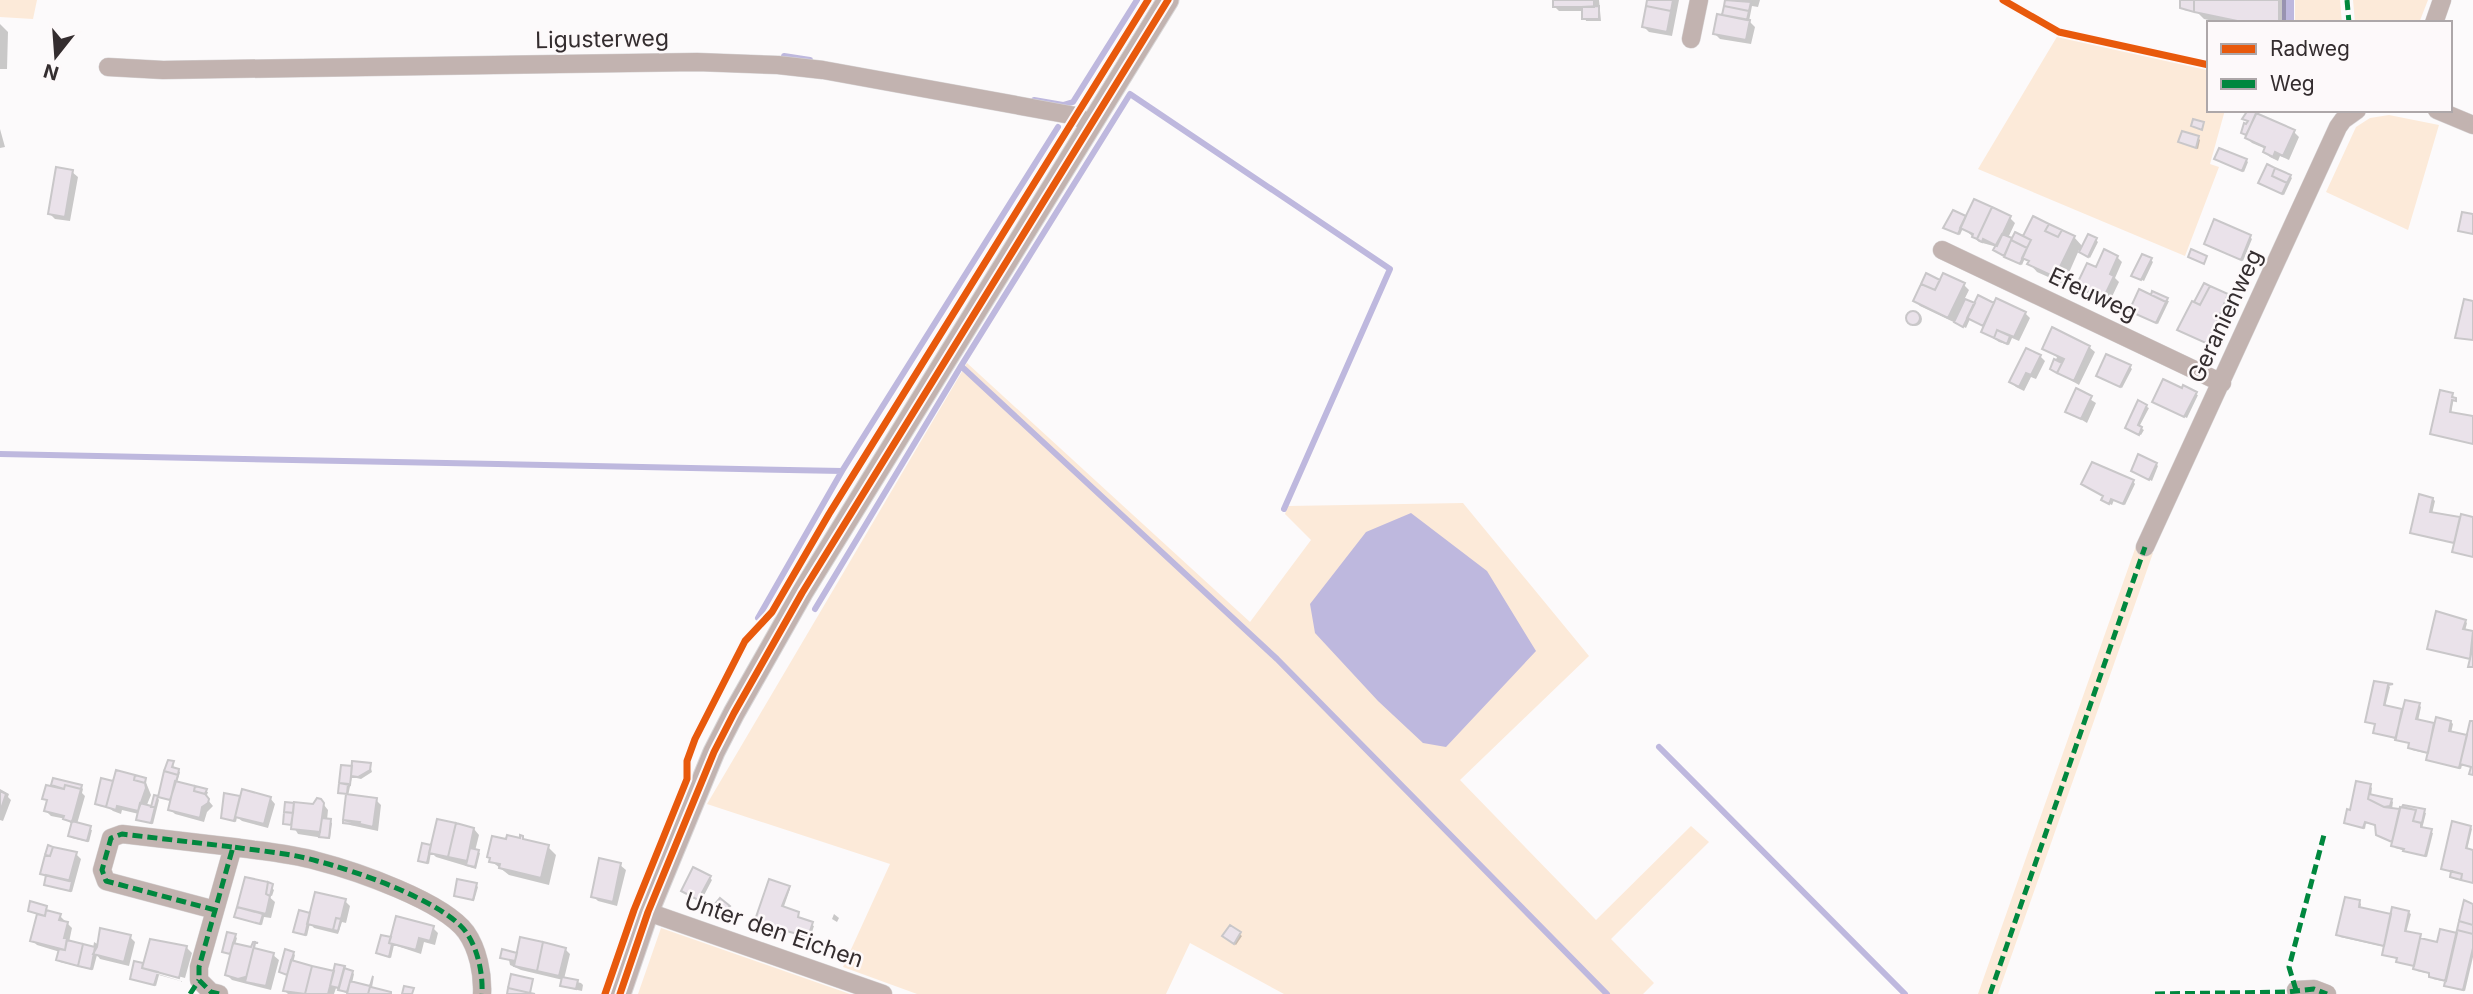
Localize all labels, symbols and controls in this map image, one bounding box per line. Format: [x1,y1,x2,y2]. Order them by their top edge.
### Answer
north arrow [21,21,91,91]
legend [2207,21,2452,112]
street label: Ligusterweg [535,24,669,54]
text: Radweg [2270,36,2350,61]
text: N [41,59,61,85]
text: Weg [2270,71,2315,96]
street label: Geranienweg [2182,245,2268,387]
street label: Efeuweg [2044,261,2142,327]
street label: Unter den Eichen [681,886,867,974]

